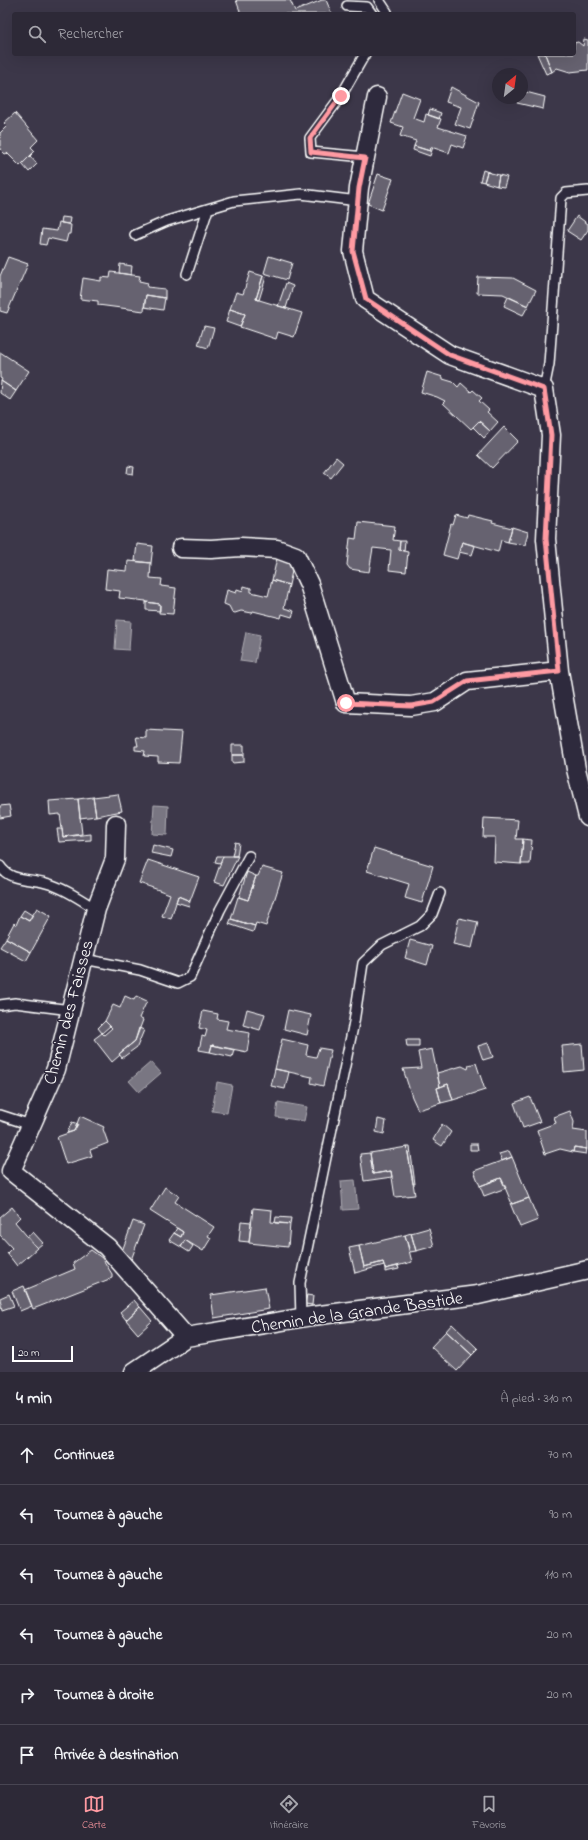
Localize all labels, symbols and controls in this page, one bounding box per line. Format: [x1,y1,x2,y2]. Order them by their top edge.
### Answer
search box [12,12,576,56]
icon: search [26,23,48,45]
text: Rechercher [58,23,123,45]
north arrow [492,68,528,104]
route end [332,87,350,105]
route start [337,694,355,712]
street label: Chemin des Faisses [38,937,102,1088]
street label: Chemin de la Grande Bastide [250,1286,466,1342]
scale bar [12,1344,73,1363]
text: 20 m [18,1345,40,1361]
text: 4 min [16,1386,52,1411]
text: À pied · 310 m [500,1389,572,1408]
icon: ahead [16,1444,38,1466]
text: Continuez [54,1444,114,1466]
text: 70 m [548,1445,572,1464]
icon: left [16,1504,38,1526]
text: Tournez à gauche [54,1504,162,1526]
text: 90 m [549,1505,572,1524]
icon: left [16,1564,38,1586]
text: Tournez à gauche [54,1564,162,1586]
text: 110 m [545,1565,572,1584]
icon: left [16,1624,38,1646]
text: Tournez à gauche [54,1624,162,1646]
text: 20 m [547,1625,572,1644]
icon: right [16,1684,38,1706]
text: Tournez à droite [54,1684,154,1706]
text: 20 m [547,1685,572,1704]
icon: arrive [16,1744,38,1766]
text: Arrivée à destination [54,1744,179,1766]
tab: Carte [82,1793,106,1833]
tab: Itinéraire [270,1793,308,1833]
tab: Favoris [472,1793,506,1833]

